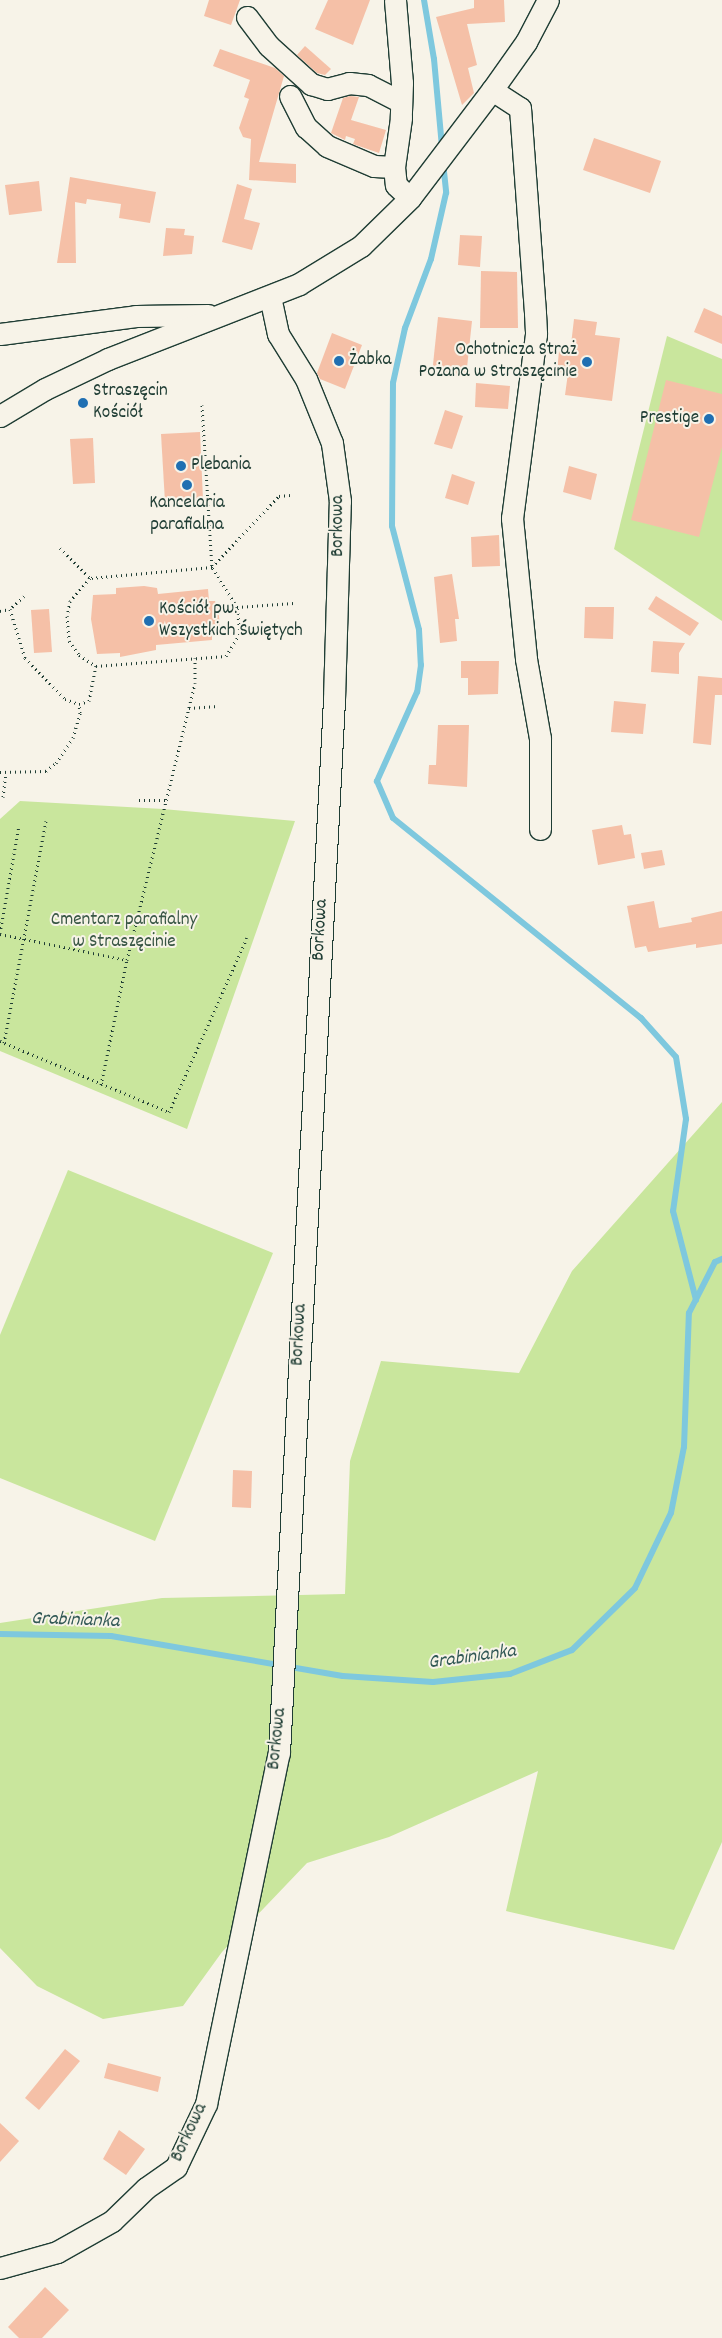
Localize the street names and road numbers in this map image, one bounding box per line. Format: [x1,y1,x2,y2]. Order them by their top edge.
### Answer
street label: Borkowa [328,495,350,557]
street label: Borkowa [308,898,334,962]
street label: Borkowa [287,1303,313,1367]
street label: Borkowa [263,1707,293,1771]
street label: Borkowa [167,2100,213,2166]

